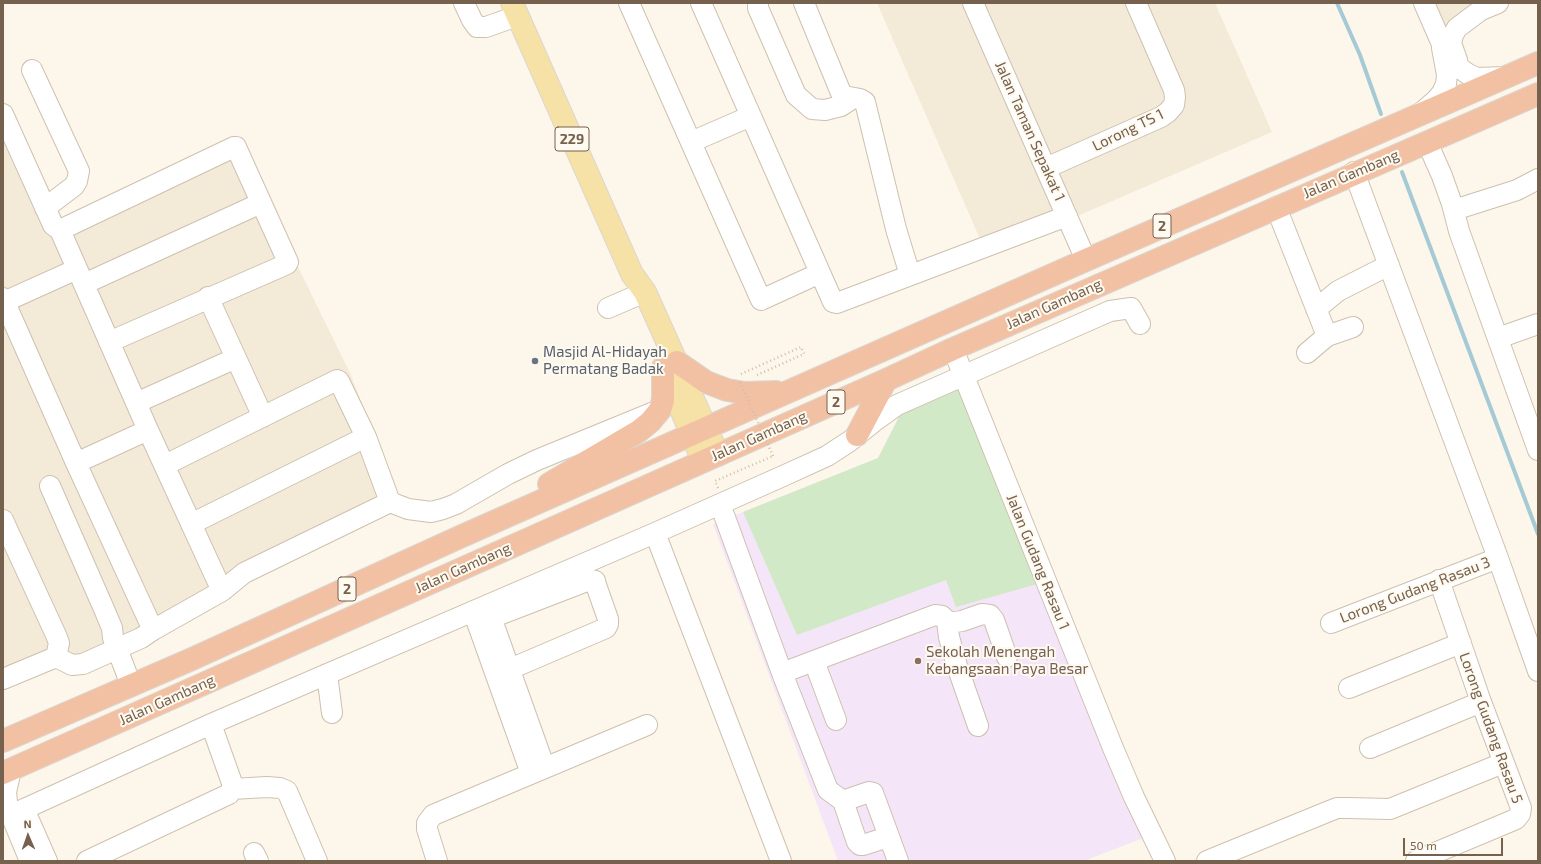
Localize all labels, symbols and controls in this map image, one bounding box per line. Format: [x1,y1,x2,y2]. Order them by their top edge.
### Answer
street label: Jalan Taman Sepakat 1 [991,58,1069,204]
street label: Lorong TS 1 [1089,105,1167,155]
road number: 229 [555,127,589,151]
street label: Jalan Gambang [1300,146,1402,202]
road number: 2 [1153,214,1171,238]
street label: Jalan Gambang [1003,275,1105,333]
place label: Masjid Al-Hidayah Permatang Badak [543,343,667,378]
marker: Masjid Al-Hidayah Permatang Badak [530,356,540,366]
road number: 2 [827,390,845,414]
street label: Jalan Gambang [708,407,810,465]
street label: Jalan Gudang Rasau 1 [1003,492,1073,632]
street label: Jalan Gambang [412,539,514,597]
street label: Lorong Gudang Rasau 3 [1337,553,1493,627]
road number: 2 [338,577,356,601]
place label: Sekolah Menengah Kebangsaan Paya Besar [926,643,1088,678]
street label: Lorong Gudang Rasau 5 [1455,650,1527,806]
marker: Sekolah Menengah Kebangsaan Paya Besar [913,656,923,666]
street label: Jalan Gambang [116,671,218,729]
north arrow [8,816,48,856]
text: N [23,817,32,830]
scale bar [1405,830,1505,856]
text: 50 m [1410,838,1437,852]

